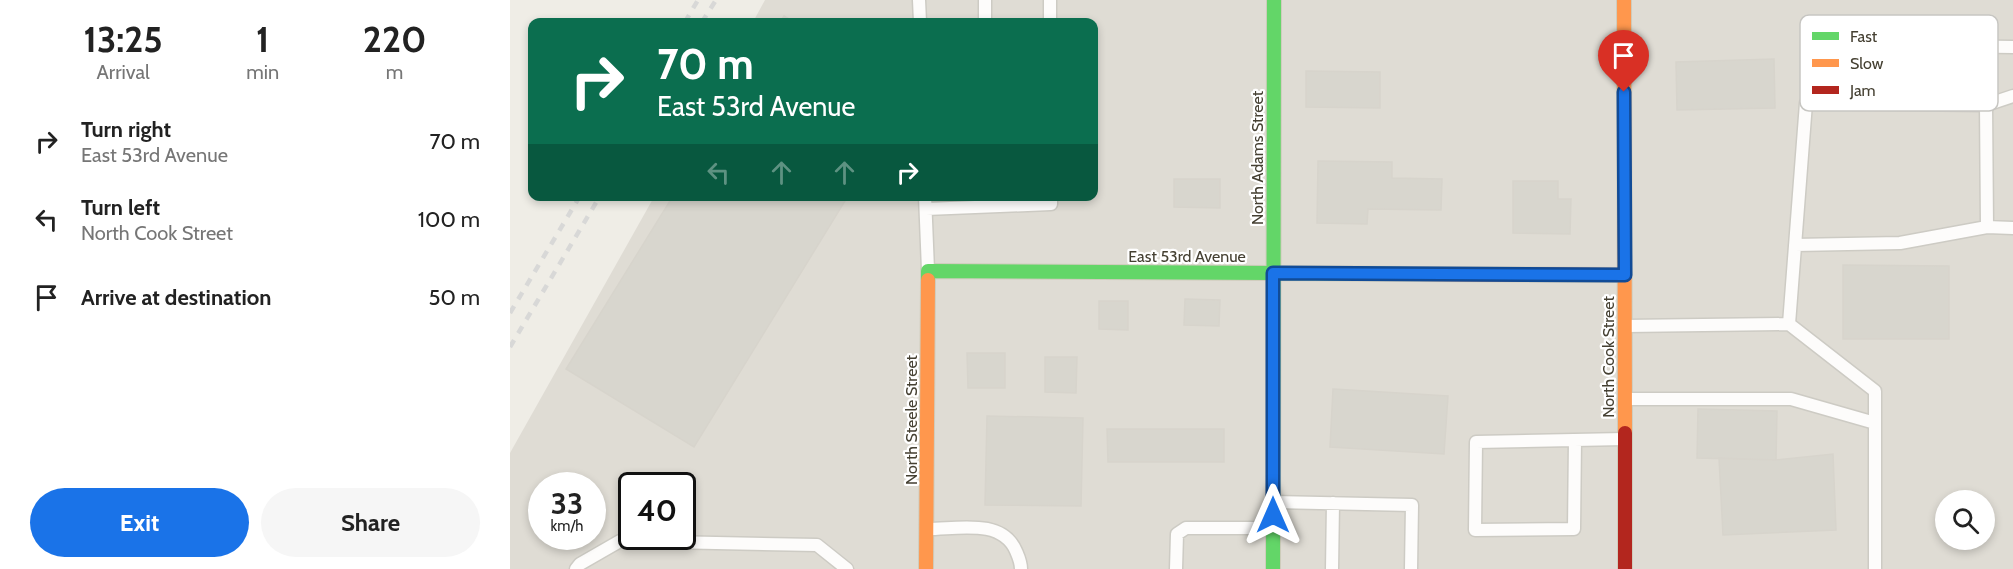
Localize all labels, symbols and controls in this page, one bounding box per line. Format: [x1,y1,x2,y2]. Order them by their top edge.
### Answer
legend [1800,15,1998,111]
text: 13:25 [84,17,163,61]
text: 1 [256,17,269,61]
text: 220 [363,17,426,61]
text: Fast [1850,27,1878,46]
pin [1598,30,1649,92]
text: 70 m [657,38,754,90]
icon: arrive [1607,39,1640,72]
icon: right [558,42,636,120]
text: Slow [1850,54,1884,73]
text: Arrival [97,60,150,84]
text: min [246,60,279,84]
text: m [386,60,403,84]
text: Jam [1849,81,1876,100]
text: East 53rd Avenue [657,90,855,123]
street label: North Adams Street [1248,90,1267,225]
text: Turn right [81,116,171,143]
icon: right [30,125,63,158]
text: 70 m [430,128,480,155]
text: East 53rd Avenue [81,143,228,167]
icon: left [702,156,735,189]
icon: ahead [765,156,798,189]
icon: ahead [828,156,861,189]
icon: right [891,156,924,189]
text: Turn left [81,194,160,221]
icon: left [30,203,63,236]
text: 100 m [418,206,480,233]
text: North Cook Street [81,221,233,245]
street label: East 53rd Avenue [1128,247,1246,266]
icon: arrive [30,281,63,314]
text: Arrive at destination [81,284,271,311]
text: 50 m [428,284,480,311]
street label: North Cook Street [1599,296,1618,418]
street label: North Steele Street [902,354,921,485]
speed limit sign: 40 [618,472,696,550]
position arrow [1241,483,1305,547]
text: 33 [551,485,583,522]
button: Exit [30,488,249,557]
button: Share [261,488,480,557]
map controls [1935,490,1995,550]
button: search [1935,490,1995,550]
text: km/h [551,517,583,535]

